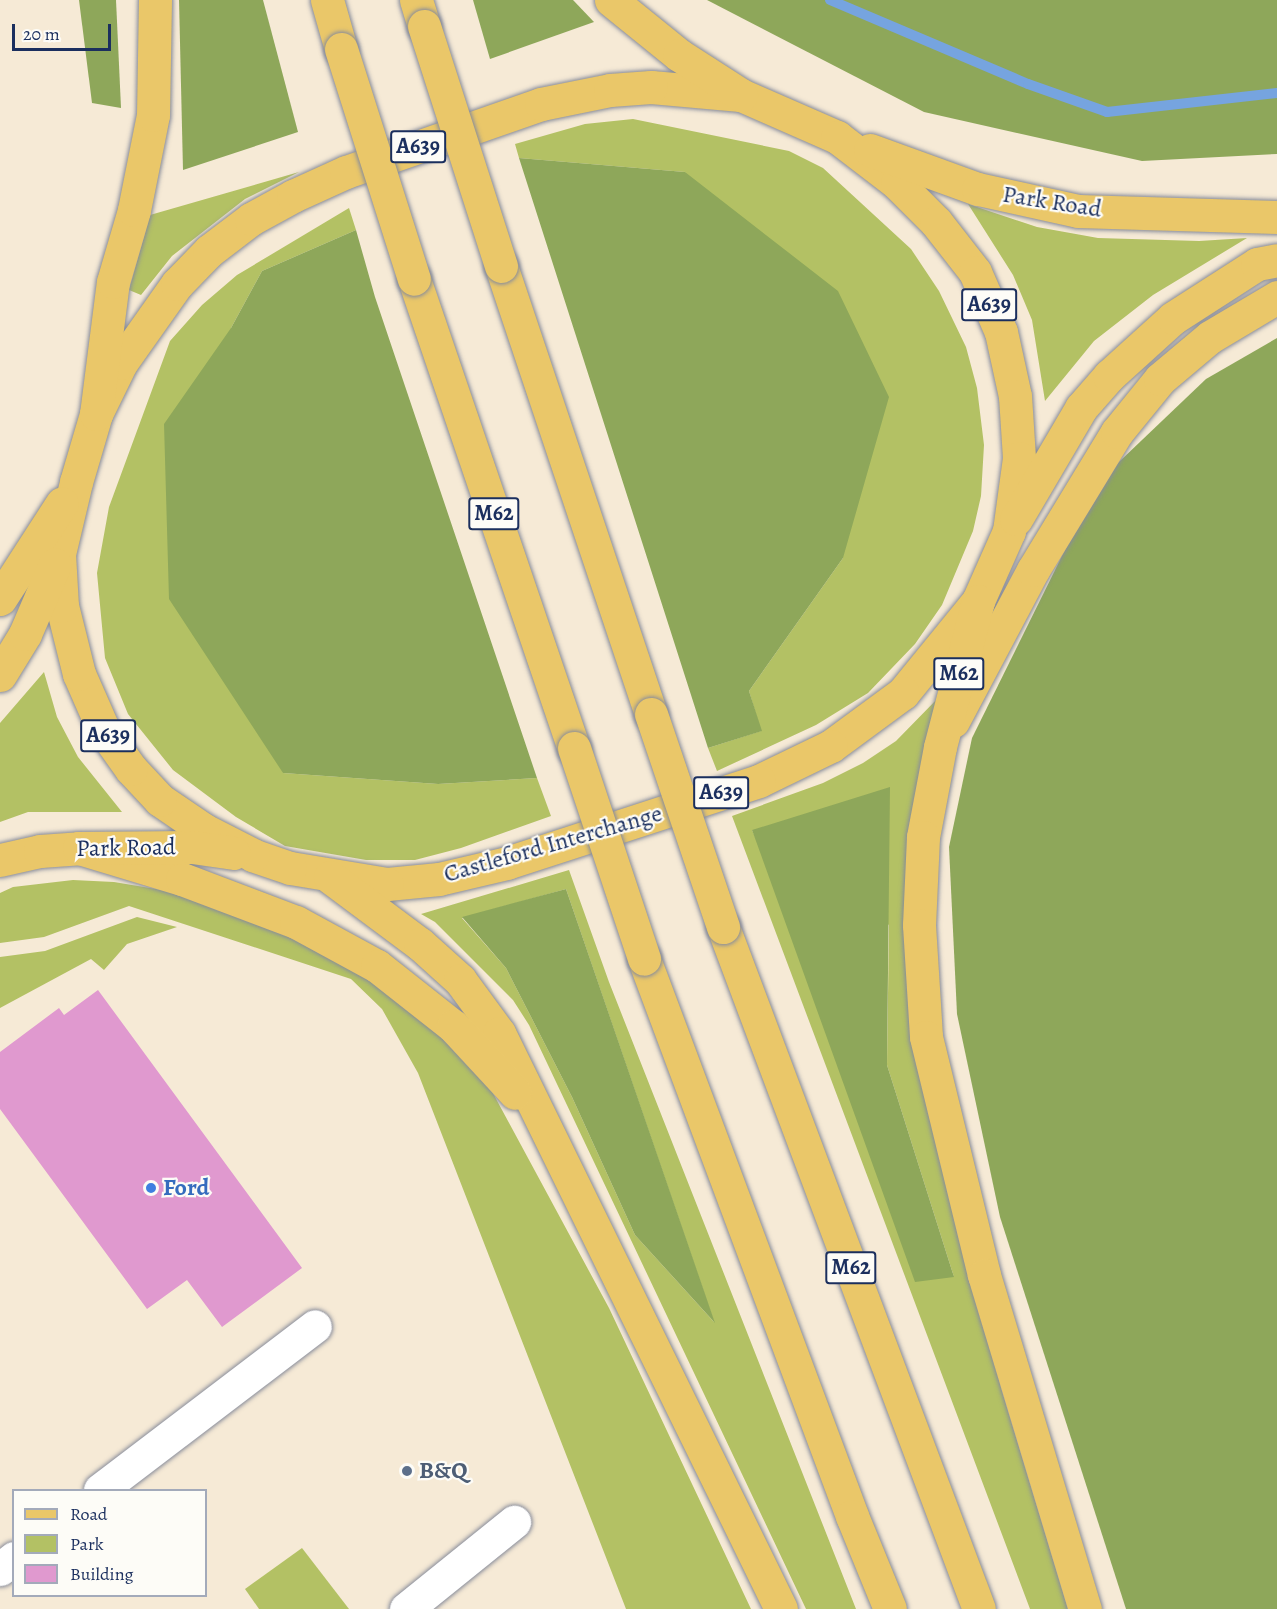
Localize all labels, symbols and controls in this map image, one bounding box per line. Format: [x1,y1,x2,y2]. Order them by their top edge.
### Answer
scale bar [15,12,114,50]
text: 20 m [23,22,60,46]
road number: A639 [390,128,446,166]
street label: Park Road [1000,180,1104,224]
road number: A639 [960,286,1018,324]
road number: M62 [467,495,521,533]
road number: M62 [932,655,986,693]
road number: A639 [80,717,136,755]
road number: A639 [692,774,750,812]
street label: Castleford Interchange [441,799,665,889]
street label: Park Road [76,833,176,863]
place label: Ford [163,1174,210,1202]
marker: Ford [144,1181,158,1195]
road number: M62 [824,1249,878,1287]
place label: B&Q [419,1457,468,1485]
marker: B&Q [400,1464,414,1478]
legend [12,1489,207,1597]
text: Road [70,1502,107,1526]
text: Park [70,1532,104,1556]
text: Building [70,1562,134,1586]

